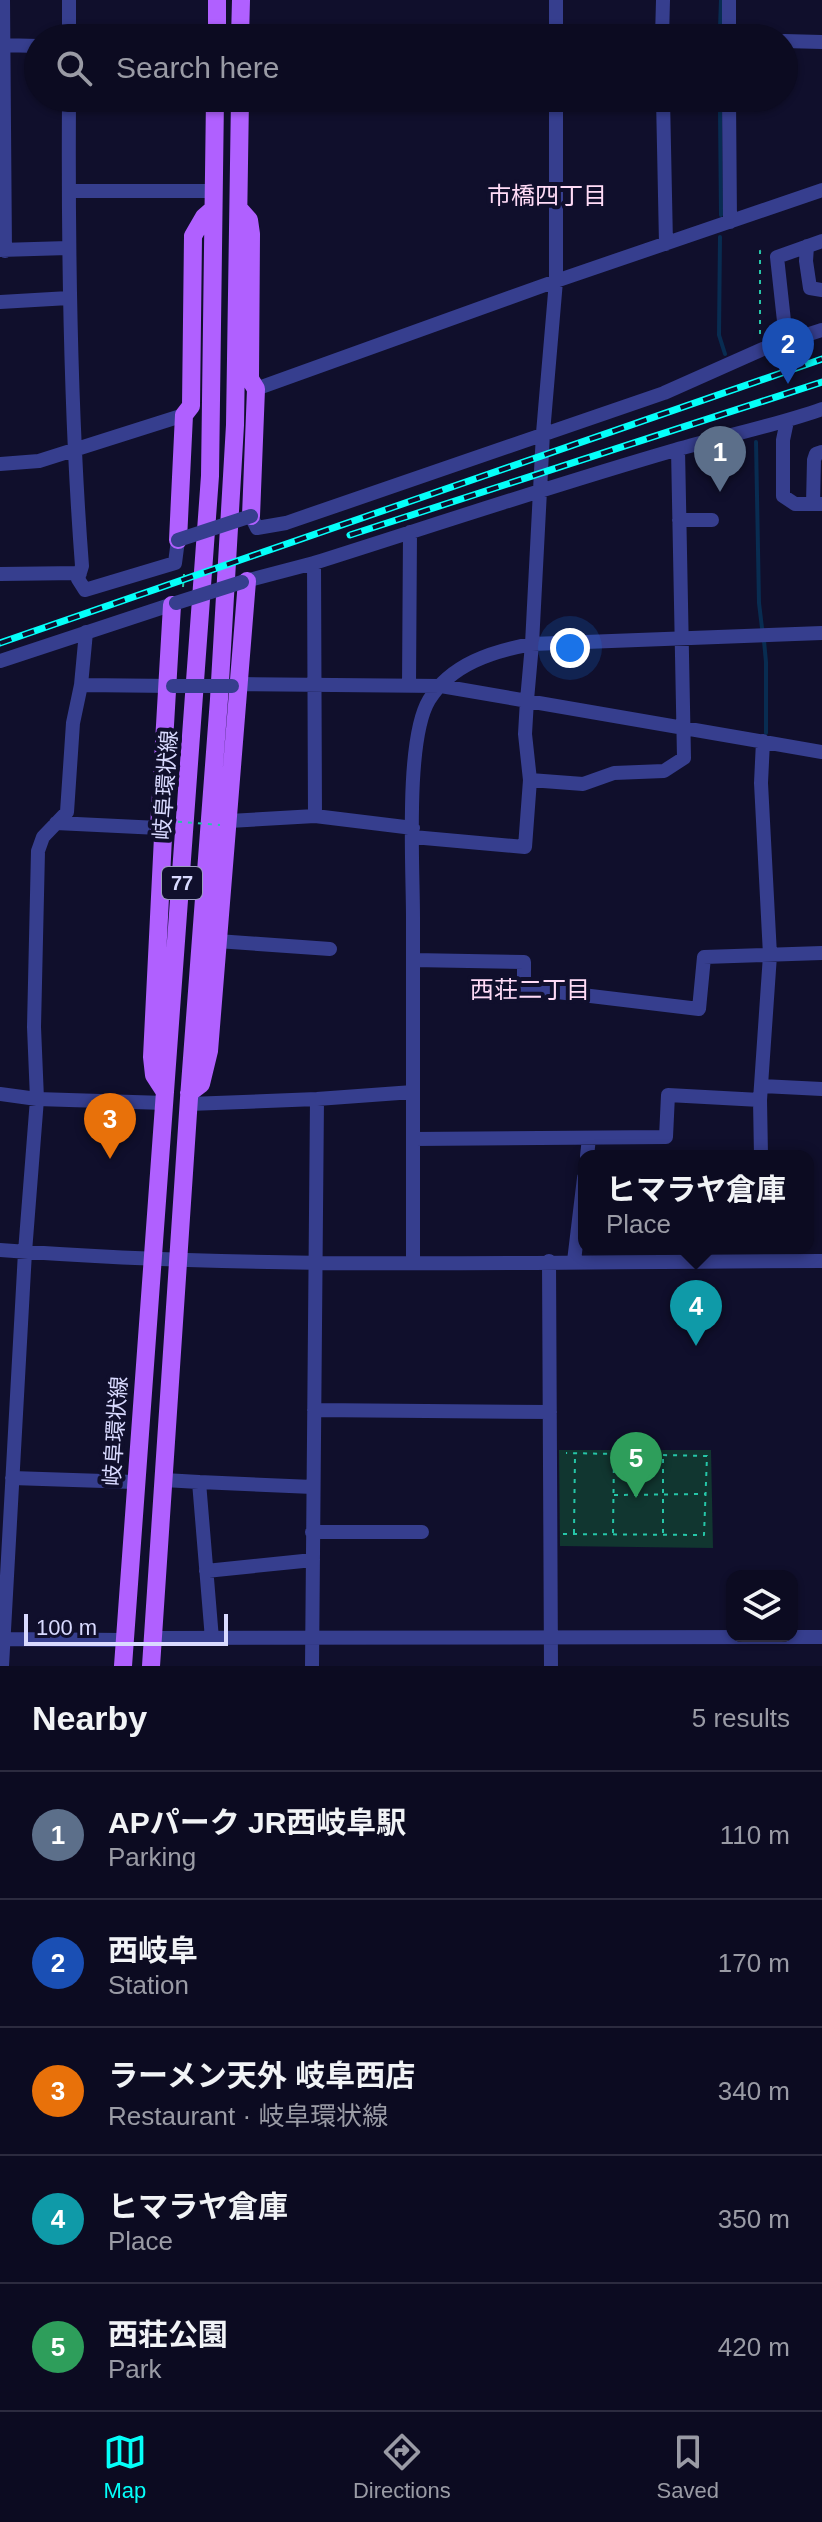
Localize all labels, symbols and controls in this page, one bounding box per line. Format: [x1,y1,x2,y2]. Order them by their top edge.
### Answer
search box [24,24,798,112]
icon: search [52,46,96,90]
text: Search here [116,51,279,84]
district label: 市橋四丁目 [487,182,607,209]
pin: 2 [762,318,814,384]
pin: 1 [694,426,746,492]
your location [550,628,590,668]
street label: 岐阜環状線 [149,729,182,841]
road number: 77 [162,867,202,899]
district label: 西荘二丁目 [470,976,590,1003]
pin: 3 [84,1093,136,1159]
popup [578,1150,814,1254]
text: ヒマラヤ倉庫 [606,1173,786,1206]
text: Place [606,1209,671,1239]
pin: 4 [670,1280,722,1346]
street label: 岐阜環状線 [99,1375,132,1487]
pin: 5 [610,1432,662,1498]
map controls [726,1570,798,1642]
button: layers [726,1570,798,1642]
scale bar [24,1610,228,1646]
text: 100 m [36,1615,97,1640]
text: Nearby [32,1699,147,1737]
text: 5 results [692,1703,790,1733]
text: APパーク JR西岐阜駅 [108,1806,406,1839]
text: 1 [51,1820,65,1850]
text: 110 m [720,1820,790,1850]
text: Parking [108,1842,196,1872]
text: 西岐阜 [108,1934,198,1967]
text: 2 [51,1948,65,1978]
text: 170 m [718,1948,790,1978]
text: Station [108,1970,189,2000]
text: ラーメン天外 岐阜西店 [108,2059,415,2092]
text: 3 [51,2076,65,2106]
text: 340 m [718,2076,790,2106]
text: Restaurant · 岐阜環状線 [108,2101,388,2131]
text: ヒマラヤ倉庫 [108,2190,288,2223]
text: 4 [51,2204,65,2234]
text: 350 m [718,2204,790,2234]
text: Place [108,2226,173,2256]
text: 西荘公園 [108,2318,228,2351]
text: 5 [51,2332,65,2362]
text: 420 m [718,2332,790,2362]
text: Park [108,2354,161,2384]
tab: Map [103,2430,147,2504]
tab: Directions [353,2430,451,2504]
tab: Saved [657,2430,719,2504]

